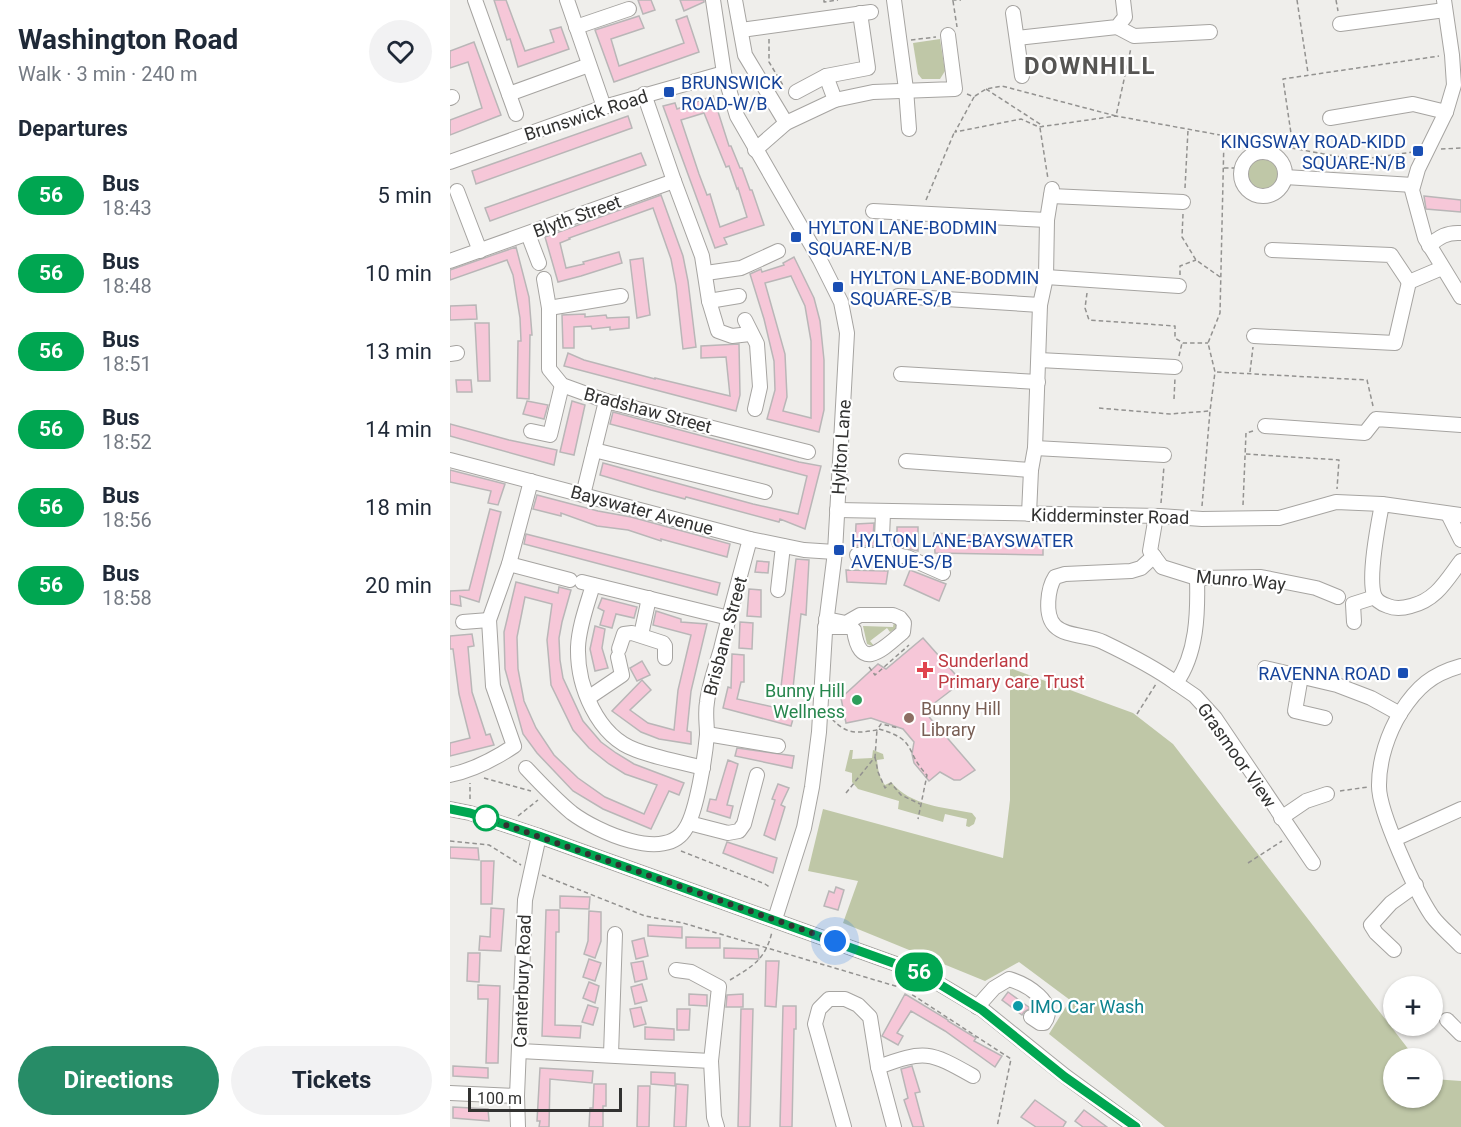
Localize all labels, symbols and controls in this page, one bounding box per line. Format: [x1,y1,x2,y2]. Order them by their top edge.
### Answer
button: heart [369,20,432,83]
text: Washington Road [18,23,238,56]
district label: DOWNHILL [1024,52,1156,80]
text: Walk · 3 min · 240 m [18,62,197,86]
place label: BRUNSWICK ROAD-W/B [681,72,783,114]
street label: Brunswick Road [522,85,650,145]
marker: BRUNSWICK ROAD-W/B [662,85,676,99]
text: Departures [18,116,128,141]
place label: KINGSWAY ROAD-KIDD SQUARE-N/B [1221,131,1406,173]
marker: KINGSWAY ROAD-KIDD SQUARE-N/B [1411,144,1425,158]
text: Bus [102,171,140,196]
text: 56 [39,183,63,207]
text: 5 min [377,183,432,208]
street label: Blyth Street [530,190,624,242]
text: 18:43 [102,196,152,220]
place label: HYLTON LANE-BODMIN SQUARE-N/B [808,217,997,259]
marker: HYLTON LANE-BODMIN SQUARE-N/B [789,230,803,244]
text: Bus [102,249,140,274]
text: 56 [39,261,63,285]
text: 10 min [365,261,432,286]
place label: HYLTON LANE-BODMIN SQUARE-S/B [850,267,1039,309]
text: 18:48 [102,274,152,298]
marker: HYLTON LANE-BODMIN SQUARE-S/B [831,280,845,294]
text: Bus [102,327,140,352]
text: 56 [39,339,63,363]
text: 13 min [365,339,432,364]
text: 18:51 [102,352,152,376]
street label: Bradshaw Street [582,383,714,437]
street label: Hylton Lane [827,399,855,495]
text: Bus [102,405,140,430]
text: 56 [39,417,63,441]
text: 14 min [365,417,432,442]
text: 18:52 [102,430,152,454]
street label: Bayswater Avenue [568,481,716,539]
text: Bus [102,483,140,508]
text: 56 [39,495,63,519]
text: 18 min [365,495,432,520]
street label: Kidderminster Road [1031,504,1189,528]
text: 18:56 [102,508,152,532]
place label: HYLTON LANE-BAYSWATER AVENUE-S/B [851,530,1073,572]
marker: HYLTON LANE-BAYSWATER AVENUE-S/B [832,543,846,557]
text: Bus [102,561,140,586]
street label: Munro Way [1195,566,1287,594]
text: 56 [39,573,63,597]
text: 20 min [365,573,432,598]
street label: Brisbane Street [699,574,751,698]
text: 18:58 [102,586,152,610]
place label: Sunderland Primary care Trust [938,650,1085,692]
marker: Sunderland Primary care Trust [916,661,934,679]
place label: RAVENNA ROAD [1258,663,1391,684]
marker: RAVENNA ROAD [1396,666,1410,680]
place label: Bunny Hill Wellness [765,680,845,722]
marker: Bunny Hill Wellness [850,693,864,707]
place label: Bunny Hill Library [921,698,1001,740]
street label: Grasmoor View [1193,699,1281,812]
marker: Bunny Hill Library [902,711,916,725]
unlabelled marker [473,805,499,831]
street label: Canterbury Road [509,914,535,1048]
your location [820,926,850,956]
line badge: 56 [892,952,946,992]
text: 56 [907,960,931,984]
map controls [1383,976,1443,1108]
button: + [1383,976,1443,1036]
place label: IMO Car Wash [1030,996,1144,1017]
marker: IMO Car Wash [1011,999,1025,1013]
button: Directions [18,1046,219,1115]
button: Tickets [231,1046,432,1115]
button: − [1383,1048,1443,1108]
scale bar [468,1085,622,1112]
text: 100 m [477,1089,522,1108]

